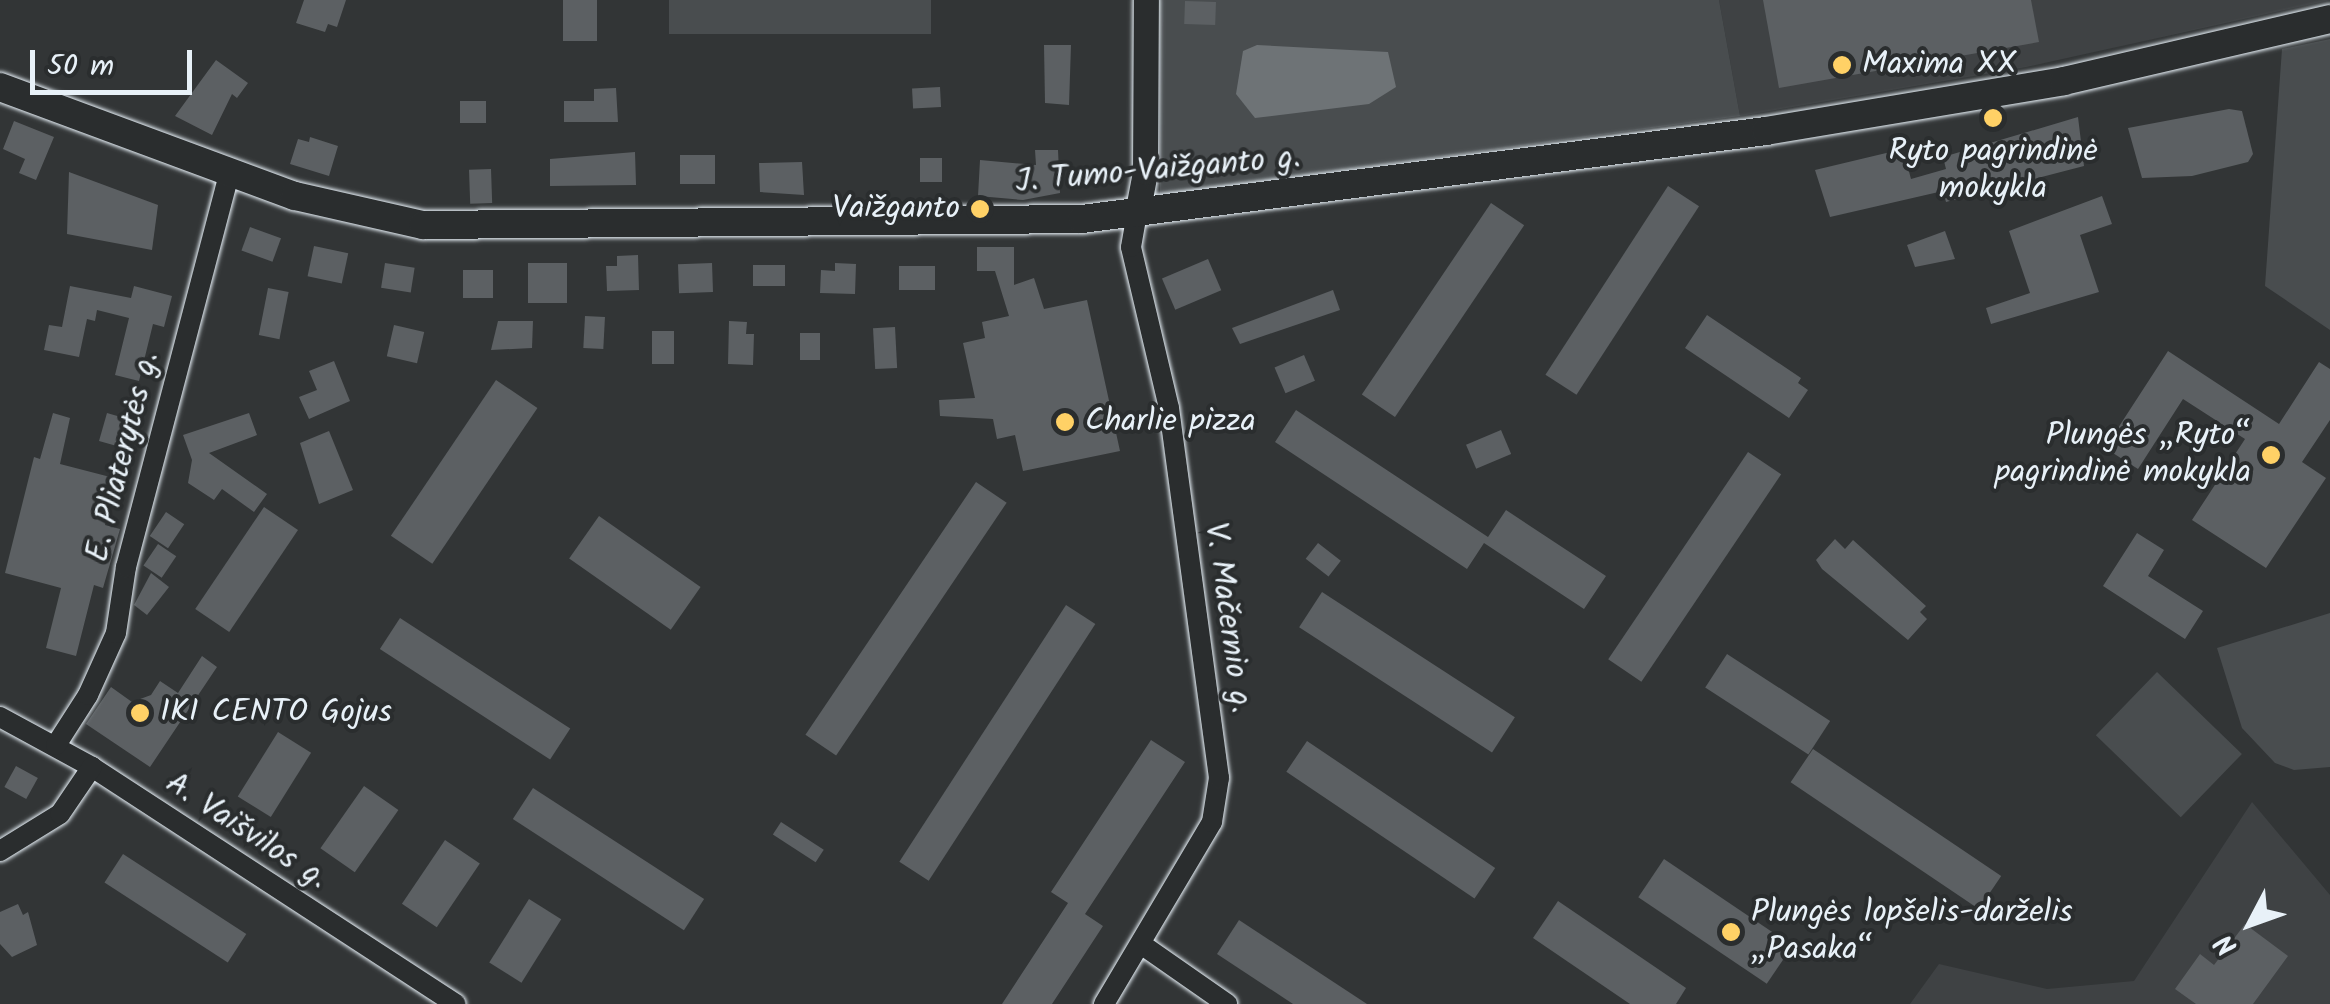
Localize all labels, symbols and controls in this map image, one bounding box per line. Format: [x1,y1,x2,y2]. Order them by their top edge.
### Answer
scale bar [35,30,198,92]
text: 50 m [47,43,114,91]
place label: Maxima XX [1862,46,2017,84]
marker: Maxima XX [1831,54,1853,76]
marker: Ryto pagrindinė mokykla [1982,107,2004,129]
place label: Ryto pagrindinė mokykla [1889,134,2097,209]
street label: J. Tumo-Vaižganto g. [1014,139,1302,203]
place label: Vaižganto [832,190,960,228]
marker: Vaižganto [969,198,991,220]
street label: E. Pliaterytės g. [79,348,169,566]
place label: Charlie pizza [1085,403,1256,441]
marker: Charlie pizza [1054,411,1076,433]
place label: Plungės „Ryto“ pagrindinė mokykla [1995,418,2251,493]
marker: Plungės „Ryto“ pagrindinė mokykla [2260,444,2282,466]
street label: V. Mačernio g. [1195,520,1259,716]
place label: IKI CENTO Gojus [160,694,392,732]
marker: IKI CENTO Gojus [129,702,151,724]
street label: A. Vaišvilos g. [158,765,334,899]
north arrow [2200,874,2300,974]
place label: Plungės lopšelis-darželis „Pasaka“ [1751,895,2073,970]
marker: Plungės lopšelis-darželis „Pasaka“ [1720,921,1742,943]
text: N [2204,923,2250,965]

